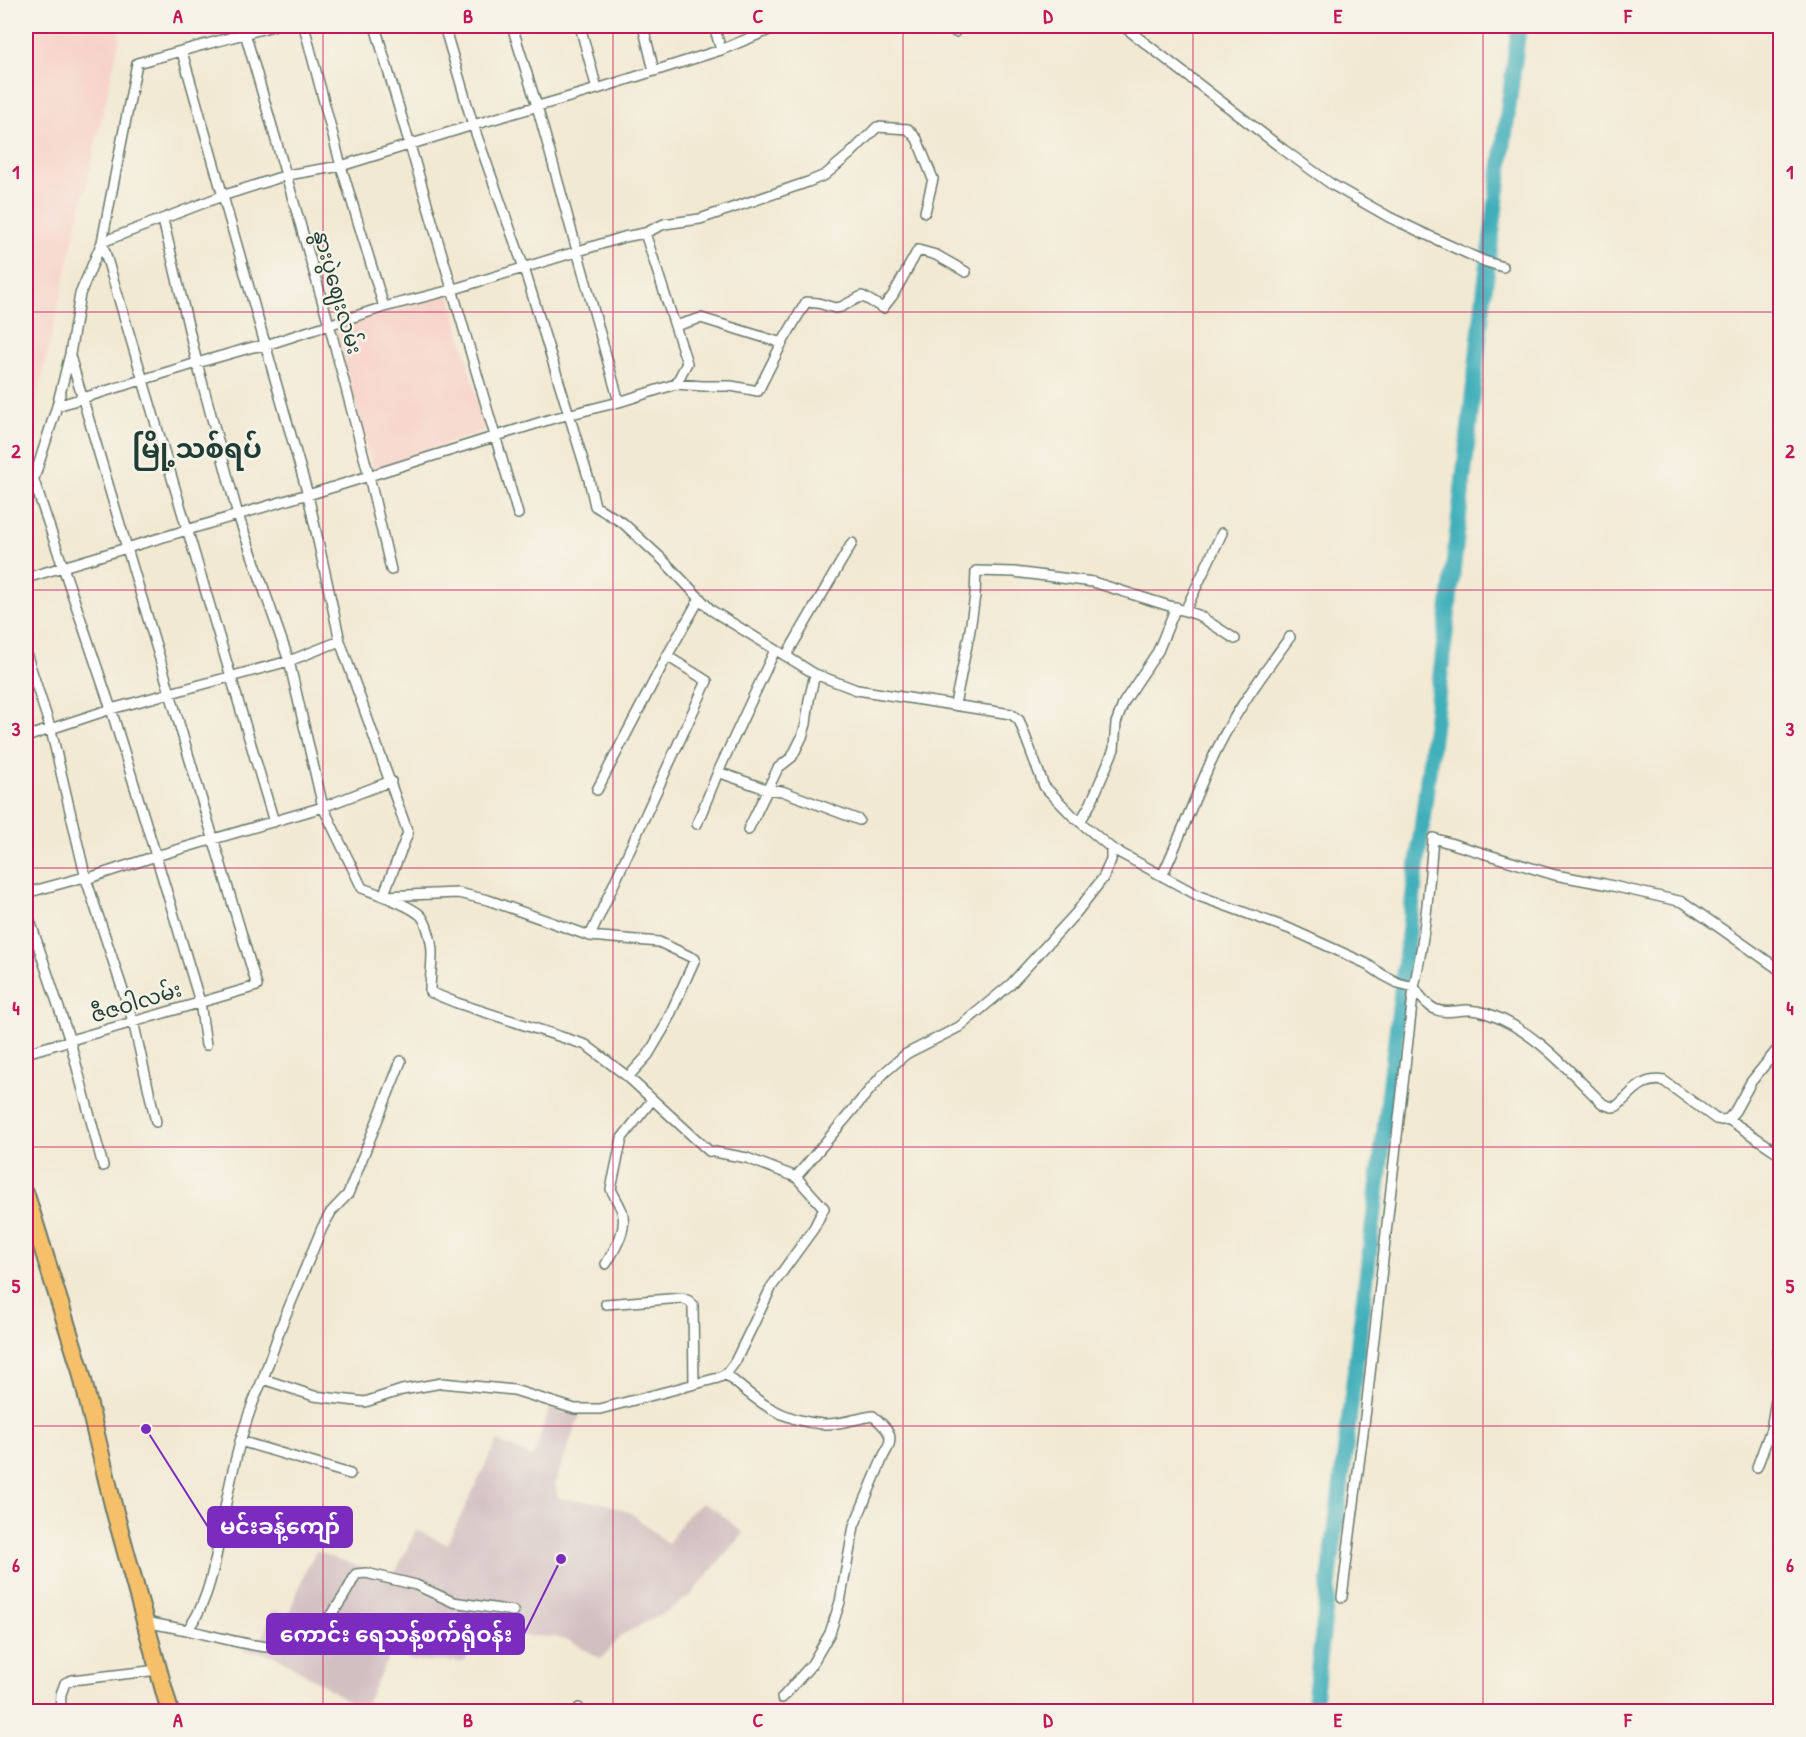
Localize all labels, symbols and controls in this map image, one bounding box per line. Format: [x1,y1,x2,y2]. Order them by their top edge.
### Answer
text: A [173,2,183,29]
text: B [463,2,473,29]
text: C [753,2,764,29]
text: D [1043,2,1053,29]
text: E [1334,2,1343,29]
text: F [1623,2,1633,29]
text: 1 [12,158,20,185]
text: 1 [1786,158,1794,185]
street label: နွားပွဲဈေးလမ်း [304,226,371,358]
district label: မြို့သစ်ရပ် [132,430,262,471]
text: 2 [11,437,21,464]
text: 2 [1785,437,1795,464]
text: 3 [12,715,21,742]
text: 3 [1786,715,1795,742]
street label: ဇီဇဝါလမ်း [87,973,185,1030]
text: 4 [12,994,20,1021]
text: 4 [1786,994,1794,1021]
text: 5 [12,1272,21,1299]
text: 5 [1786,1272,1795,1299]
callout: မင်းခန့်ကျော် [208,1507,352,1547]
text: မင်းခန့်ကျော် [220,1511,340,1545]
text: 6 [12,1551,20,1578]
text: 6 [1786,1551,1794,1578]
callout: ကောင်း ရေသန့်စက်ရုံဝန်း [267,1614,524,1654]
text: ကောင်း ရေသန့်စက်ရုံဝန်း [280,1619,512,1652]
text: A [173,1706,183,1733]
text: B [463,1706,473,1733]
text: C [753,1706,764,1733]
text: D [1043,1706,1053,1733]
text: E [1334,1706,1343,1733]
text: F [1623,1706,1633,1733]

